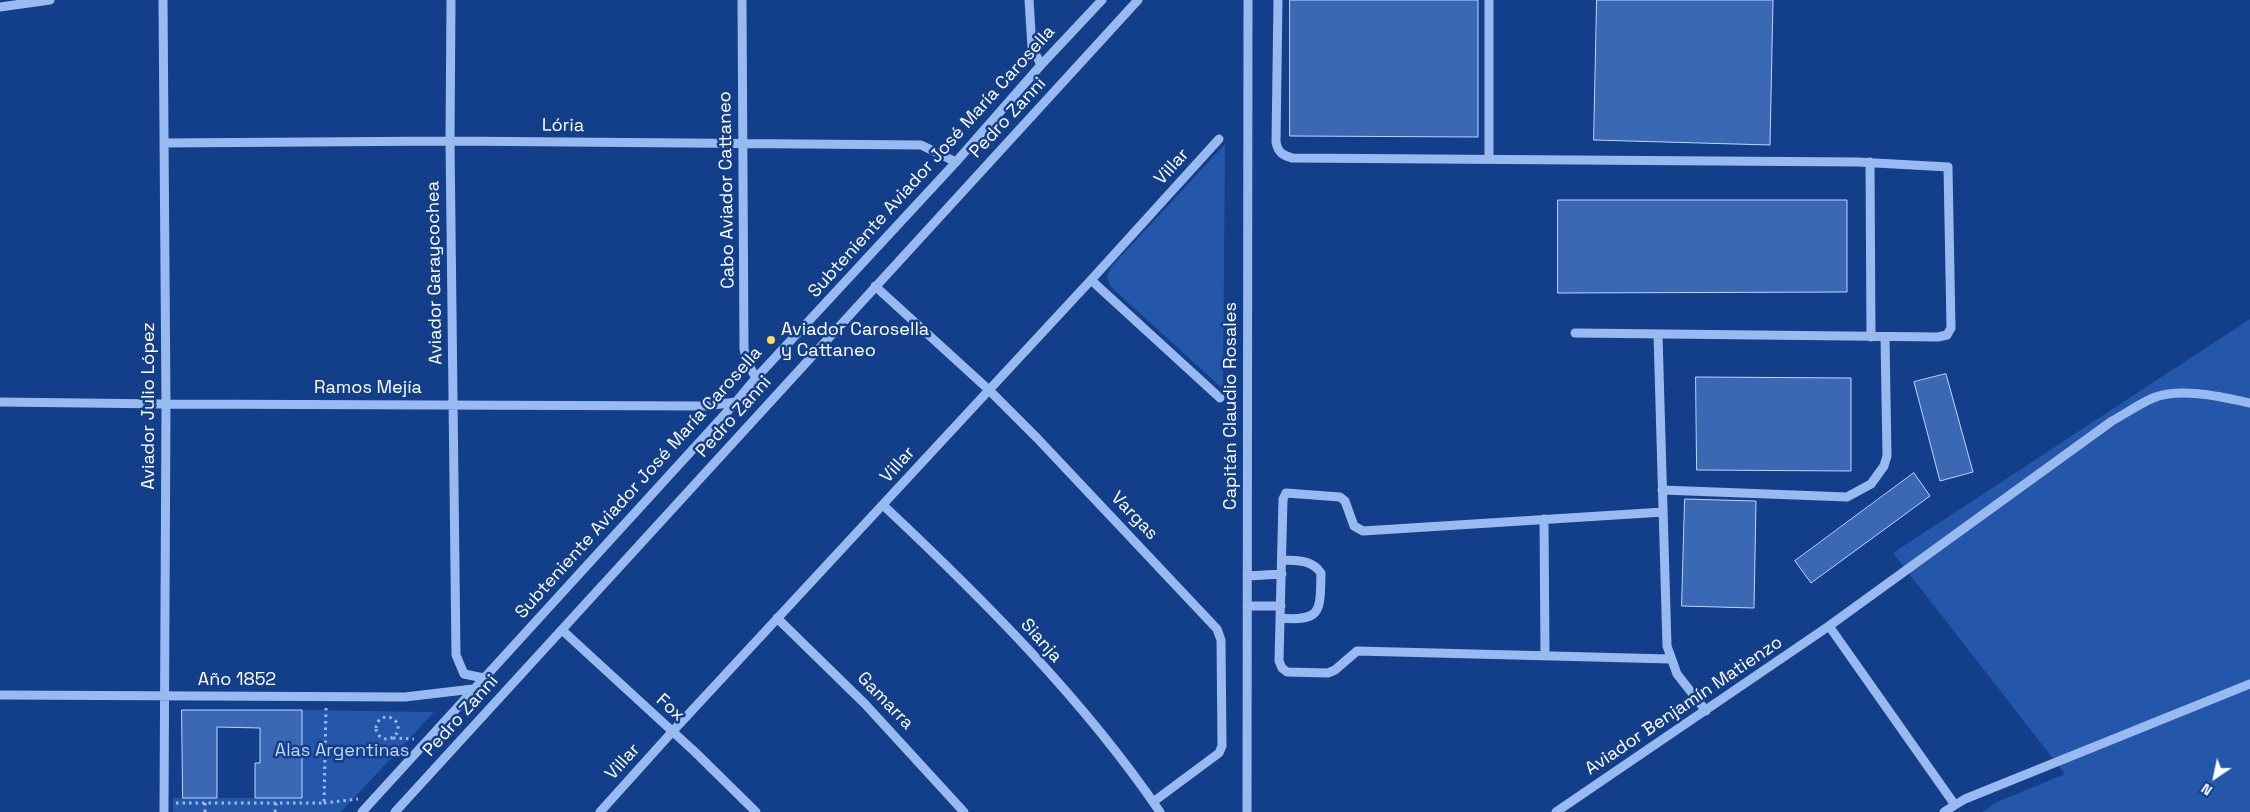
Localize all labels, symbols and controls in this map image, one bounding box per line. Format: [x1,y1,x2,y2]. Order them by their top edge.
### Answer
street label: Subteniente Aviador José María Carosella [804,22,1060,302]
street label: Pedro Zanni [965,73,1051,163]
street label: Cabo Aviador Cattaneo [714,91,740,289]
street label: Lória [542,115,584,137]
street label: Villar [1150,144,1194,190]
street label: Aviador Garaycochea [423,181,447,365]
street label: Capitán Claudio Rosales [1220,302,1242,510]
place label: Aviador Carosella y Cattaneo [781,319,929,362]
street label: Aviador Julio López [138,322,160,490]
marker: Aviador Carosella y Cattaneo [765,334,777,346]
street label: Subteniente Aviador José María Carosella [511,343,767,623]
street label: Pedro Zanni [692,372,776,462]
street label: Ramos Mejía [314,377,422,399]
street label: Villar [876,442,920,488]
street label: Vargas [1106,487,1162,545]
street label: Sianja [1016,615,1066,667]
street label: Aviador Benjamín Matienzo [1581,632,1787,780]
street label: Gamarra [852,668,918,734]
street label: Año 1852 [198,669,276,691]
street label: Pedro Zanni [419,671,503,761]
street label: Fox [651,690,689,726]
street label: Villar [601,739,645,785]
park label: Alas Argentinas [275,740,409,762]
north arrow [2190,752,2240,802]
text: N [2198,779,2216,800]

